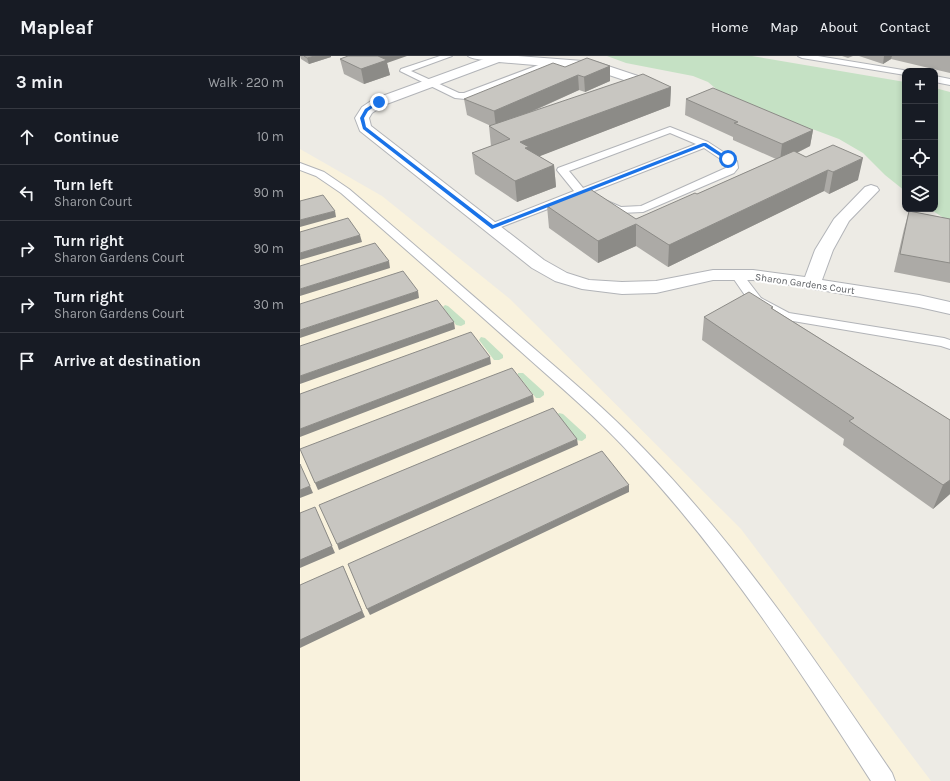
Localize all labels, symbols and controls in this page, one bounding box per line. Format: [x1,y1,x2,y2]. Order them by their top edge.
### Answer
text: Mapleaf [20,17,93,39]
text: Home [711,19,748,36]
text: Map [770,19,798,36]
text: About [820,19,858,36]
text: Contact [880,19,930,36]
map controls [902,68,938,212]
button: + [902,68,938,104]
text: 3 min [16,72,63,92]
text: Walk · 220 m [208,75,284,90]
route end [370,93,388,111]
button: − [902,104,938,140]
icon: ahead [16,126,38,148]
text: Continue [54,128,119,146]
text: 10 m [257,129,284,144]
button: locate [902,140,938,176]
route start [719,150,737,168]
text: Turn left [54,176,113,194]
button: layers [902,176,938,212]
icon: left [16,182,38,204]
text: 90 m [253,185,284,200]
text: Sharon Court [54,194,132,209]
text: Turn right [54,232,124,250]
icon: right [16,238,38,260]
text: 90 m [253,241,284,256]
text: Sharon Gardens Court [54,250,185,265]
street label: Sharon Gardens Court [754,271,856,297]
text: Turn right [54,288,124,306]
icon: right [16,294,38,316]
text: 30 m [253,297,284,312]
text: Sharon Gardens Court [54,306,185,321]
icon: arrive [16,350,38,372]
text: Arrive at destination [54,352,201,370]

